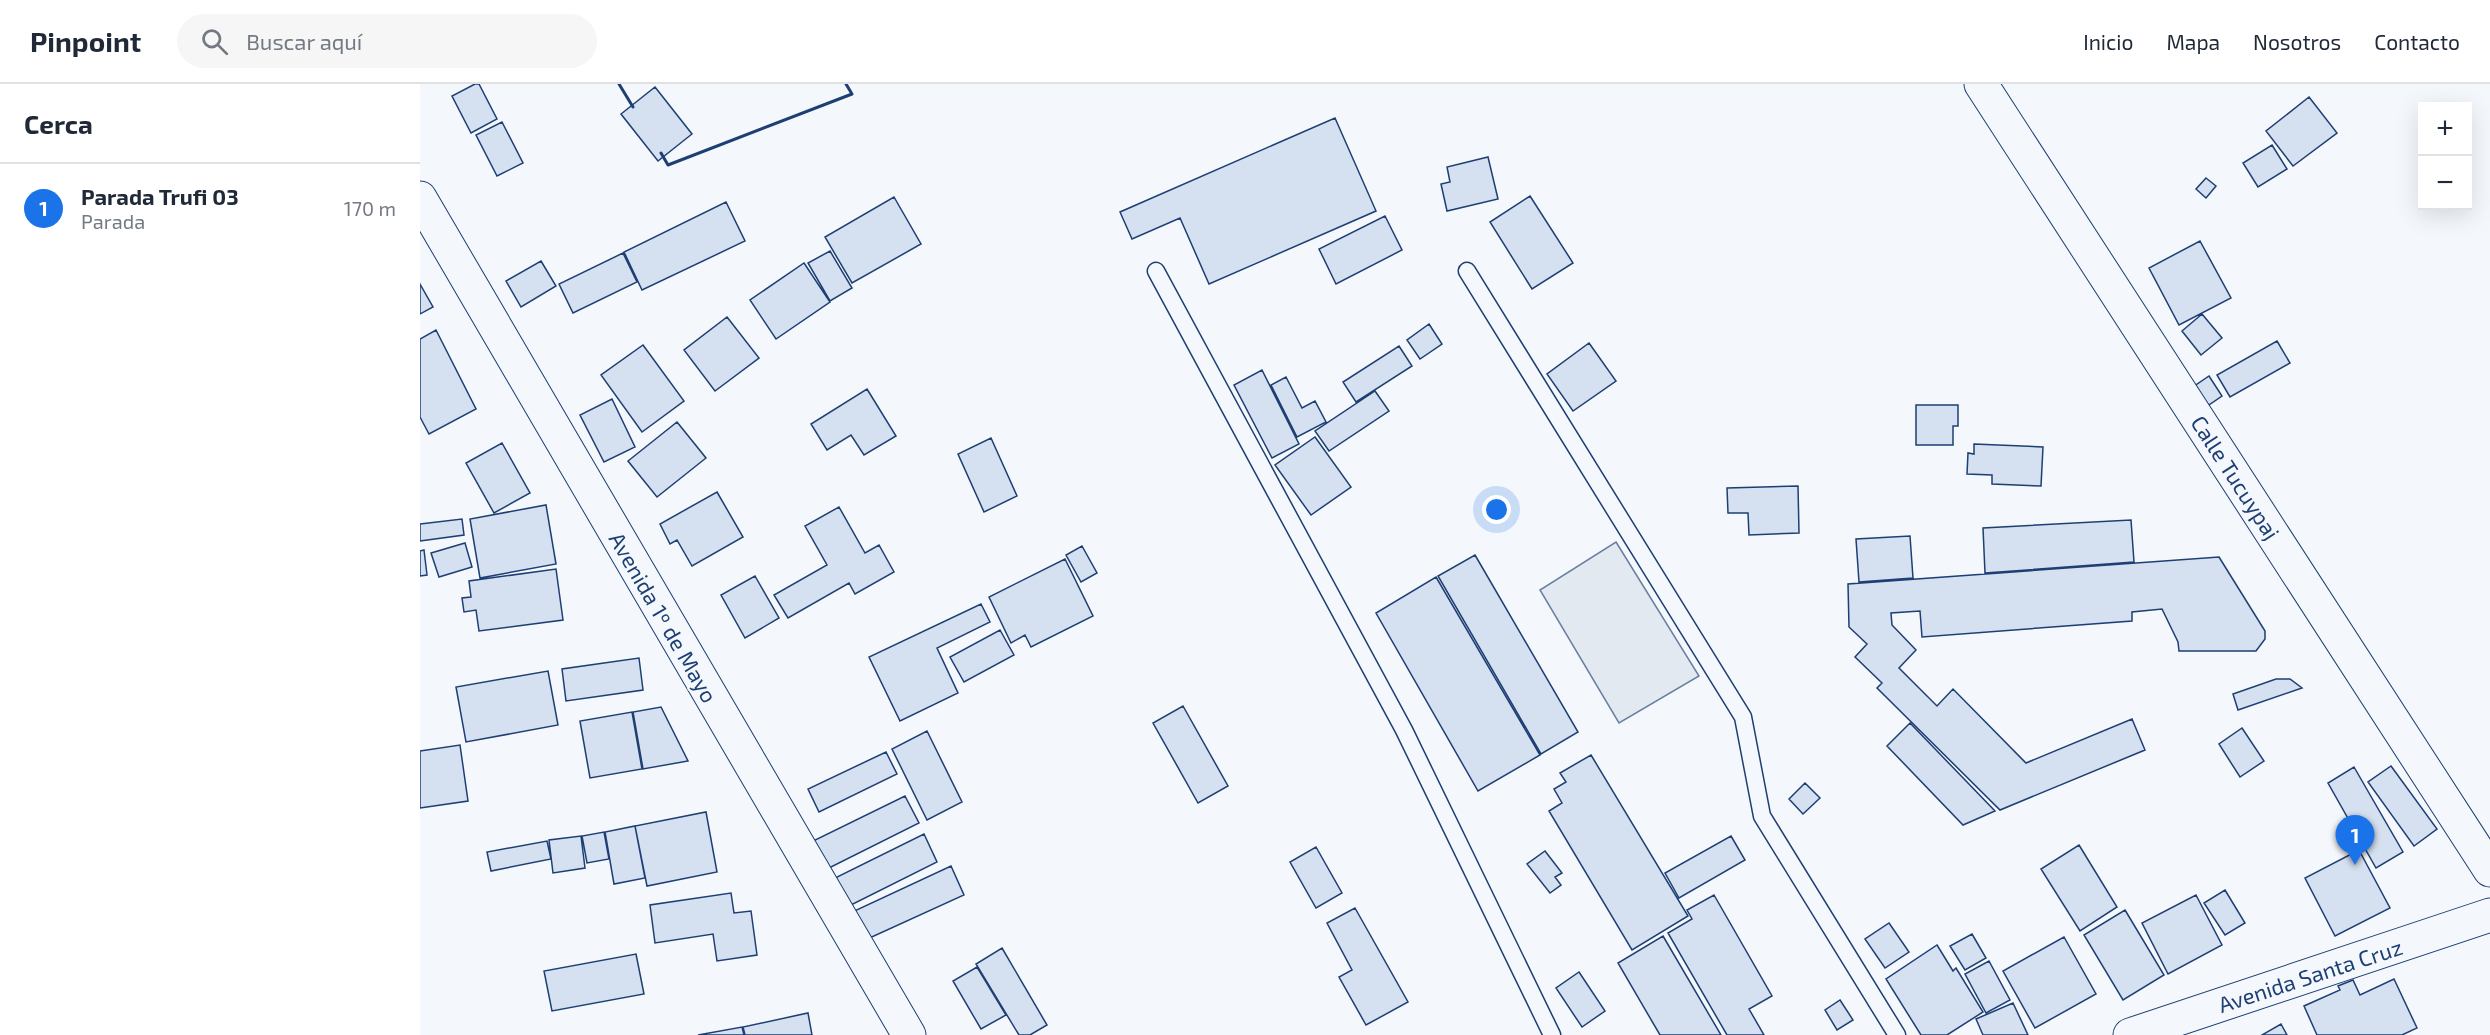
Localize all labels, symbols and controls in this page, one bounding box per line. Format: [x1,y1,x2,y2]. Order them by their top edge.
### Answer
search box [177,14,597,68]
text: Pinpoint [30,24,141,58]
icon: search [198,25,231,58]
text: Buscar aquí [246,28,362,54]
text: Inicio [2083,29,2133,54]
text: Mapa [2166,29,2220,54]
text: Nosotros [2253,29,2341,54]
text: Contacto [2374,29,2460,54]
map controls [2418,102,2472,210]
button: + [2418,102,2472,156]
text: Cerca [24,108,93,139]
button: − [2418,156,2472,210]
text: Parada Trufi 03 [81,183,239,209]
text: 1 [39,196,48,220]
text: 170 m [344,196,396,220]
text: Parada [81,209,145,233]
street label: Calle Tucuypaj [2185,410,2286,544]
your location [1482,495,1511,524]
street label: Avenida 1º de Mayo [605,527,723,707]
pin: 1 [2336,816,2374,865]
street label: Avenida Santa Cruz [2215,933,2405,1017]

